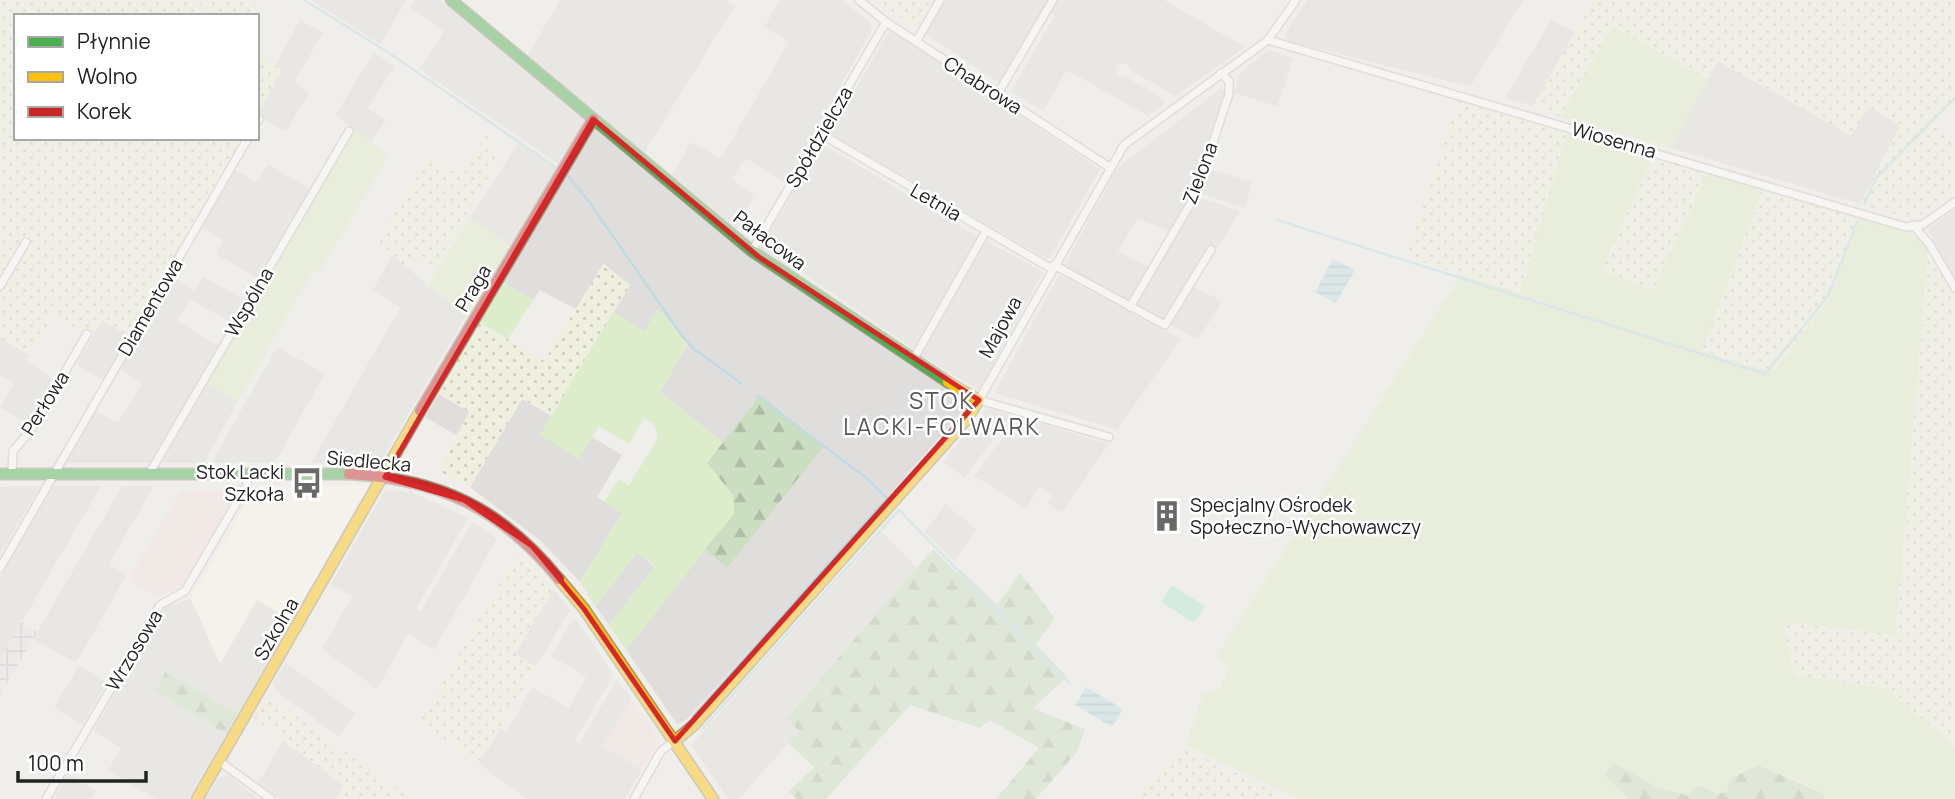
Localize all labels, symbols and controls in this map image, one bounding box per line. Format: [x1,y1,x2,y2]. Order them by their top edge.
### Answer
legend [14,14,259,140]
text: Płynnie [77,27,151,55]
street label: Chabrowa [939,50,1027,120]
text: Wolno [77,62,138,90]
street label: Spółdzielcza [780,82,858,192]
text: Korek [77,97,132,125]
street label: Wiosenna [1569,116,1659,164]
street label: Zielona [1176,138,1224,208]
street label: Letnia [906,177,966,227]
street label: Pałacowa [728,204,812,276]
street label: Diamentowa [112,253,188,361]
street label: Praga [449,260,497,316]
street label: Wspólna [219,263,279,341]
street label: Majowa [972,292,1028,362]
street label: Perłowa [15,366,75,440]
district label: STOK LACKI-FOLWARK [843,384,1041,442]
street label: Siedlecka [326,444,412,478]
place label: Stok Lacki Szkoła [196,459,284,507]
bus stop icon: Stok Lacki Szkoła [290,466,324,500]
place label: Specjalny Ośrodek Społeczno-Wychowawczy [1190,492,1421,540]
building icon: Specjalny Ośrodek Społeczno-Wychowawczy [1150,499,1184,533]
street label: Szkolna [248,593,304,665]
street label: Wrzosowa [100,605,168,695]
scale bar [18,740,145,784]
text: 100 m [28,749,84,777]

